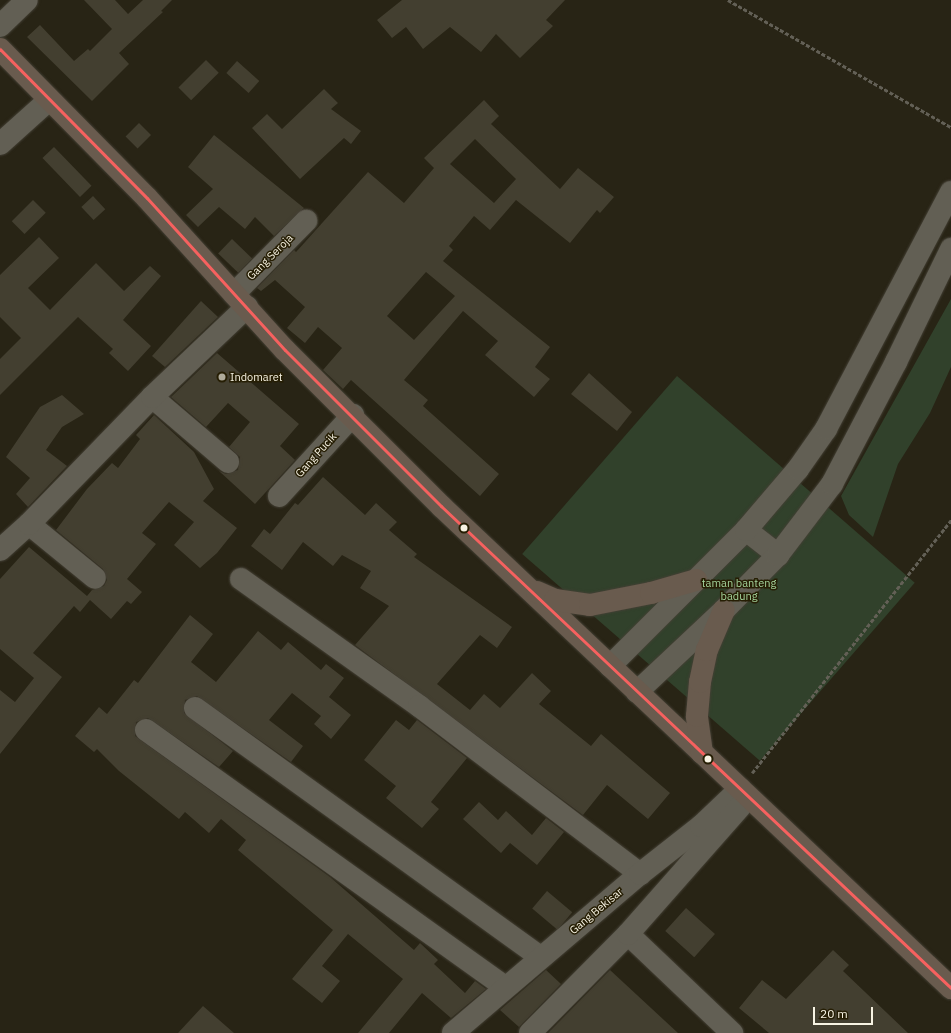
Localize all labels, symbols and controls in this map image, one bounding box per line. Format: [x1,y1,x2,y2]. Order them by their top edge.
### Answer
street label: Gang Seroja [244,231,296,283]
place label: Indomaret [230,370,283,384]
marker: Indomaret [217,372,227,382]
street label: Gang Pucik [293,430,339,480]
unlabelled marker [459,523,469,533]
park label: taman banteng badung [702,577,776,603]
unlabelled marker [703,754,713,764]
street label: Gang Bekisar [567,885,625,937]
scale bar [815,999,875,1025]
text: 20 m [820,1006,848,1021]

